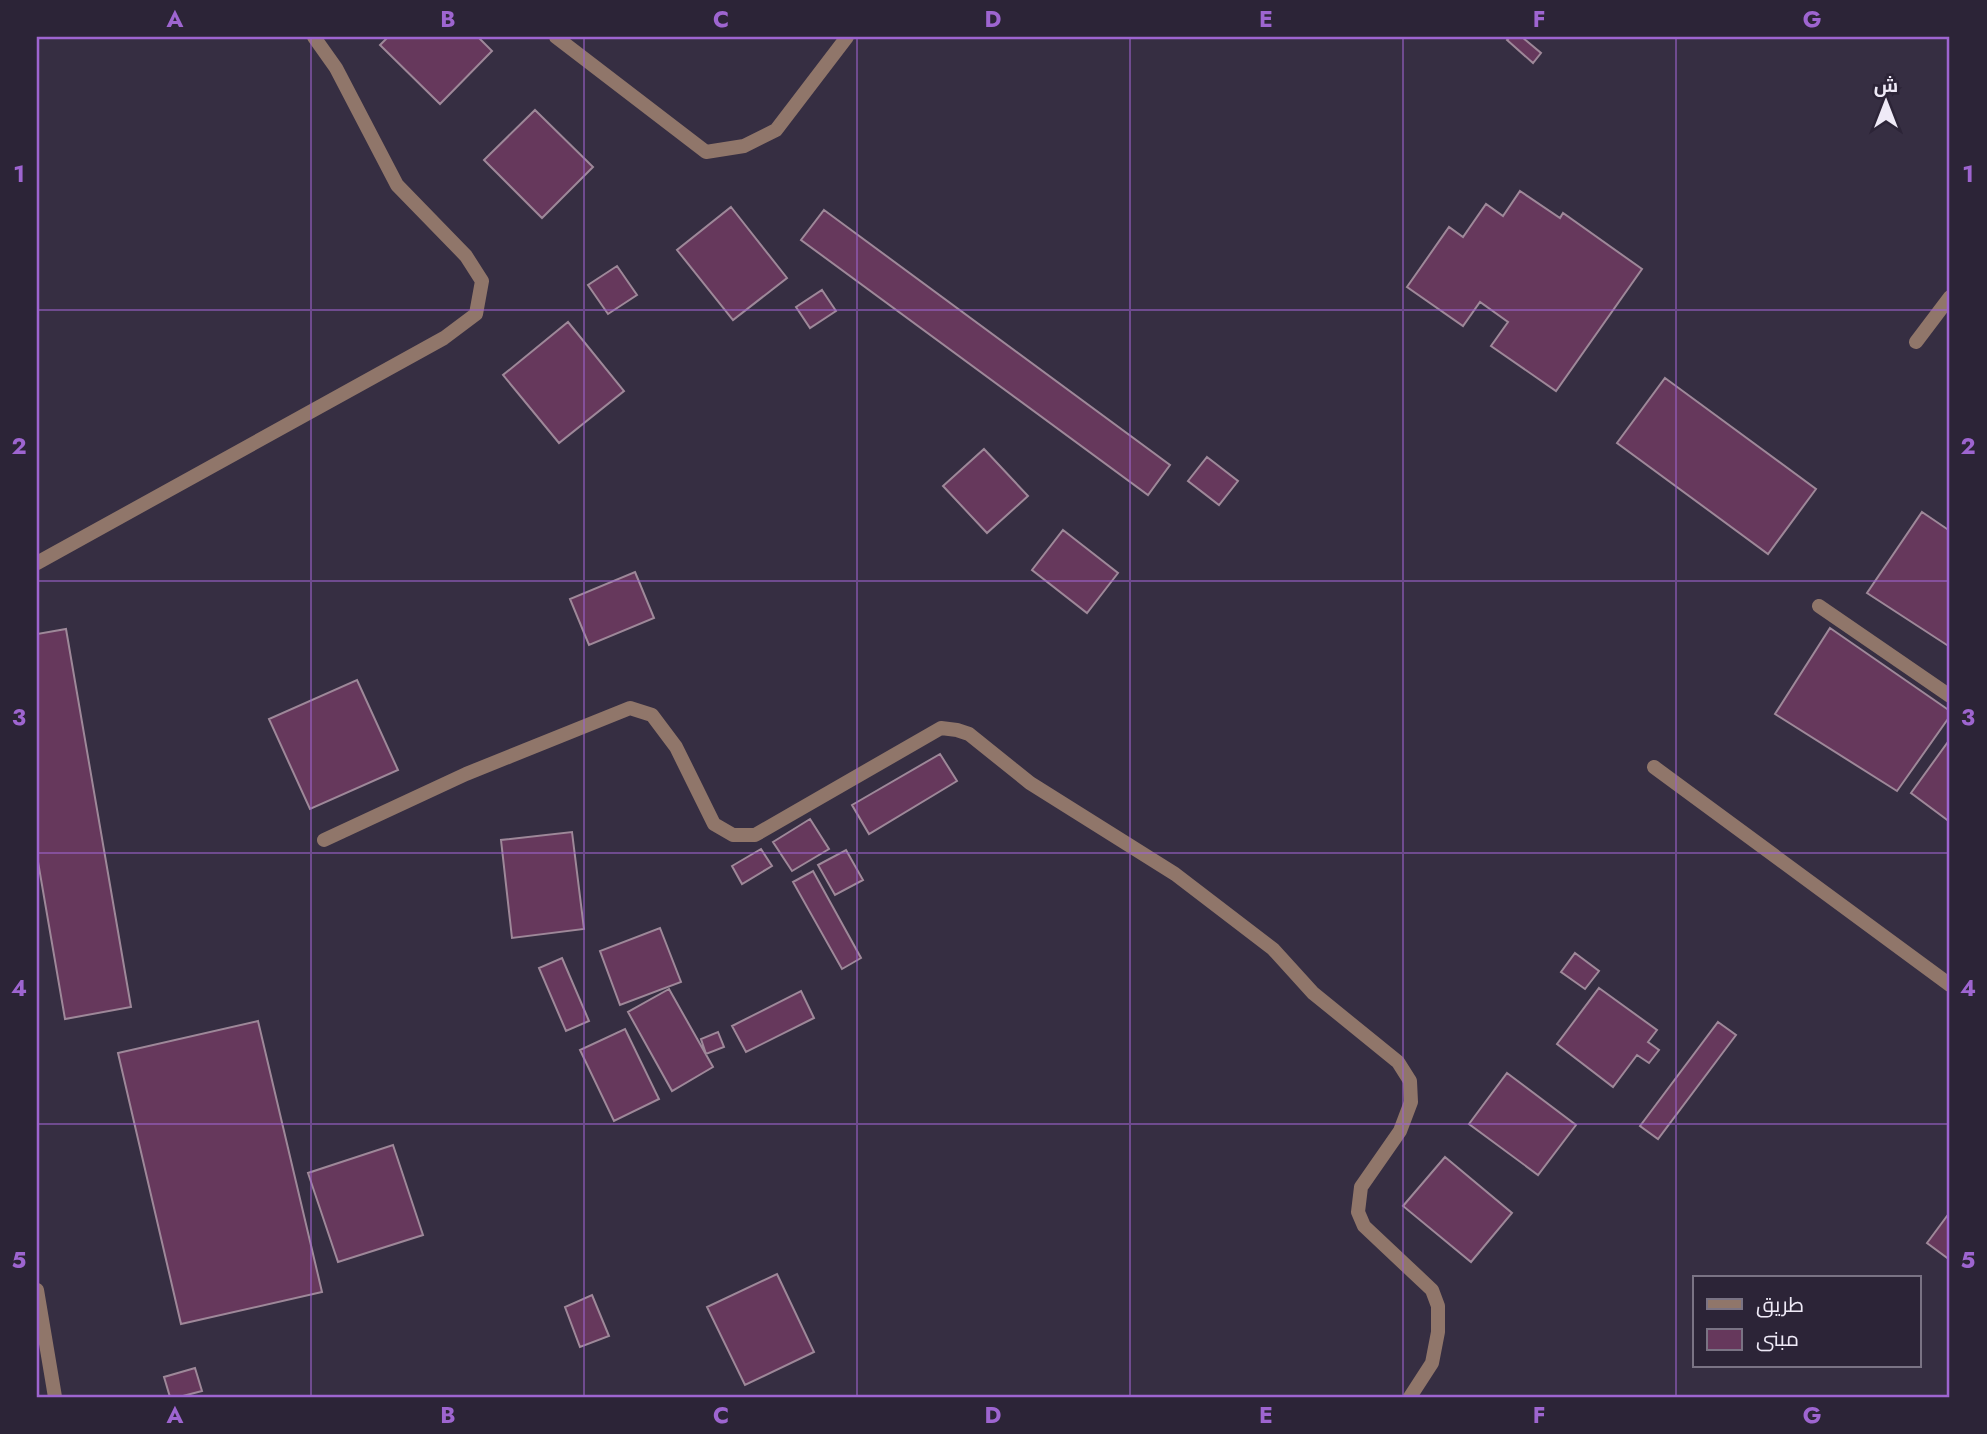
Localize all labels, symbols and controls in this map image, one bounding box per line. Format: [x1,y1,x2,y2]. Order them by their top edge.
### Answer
text: A [166,2,184,36]
text: B [440,2,456,36]
text: C [713,2,729,36]
text: D [985,2,1002,36]
text: E [1259,2,1273,36]
text: F [1533,2,1545,36]
text: G [1803,2,1821,36]
north arrow [1850,66,1920,136]
text: ش [1874,72,1898,99]
text: 1 [13,157,25,191]
text: 1 [1962,157,1974,191]
text: 2 [11,429,27,463]
text: 2 [1960,429,1976,463]
text: 3 [12,700,26,734]
text: 3 [1961,700,1975,734]
text: 4 [11,971,27,1005]
text: 4 [1960,971,1976,1005]
text: 5 [12,1243,26,1277]
text: 5 [1961,1243,1975,1277]
legend [1693,1276,1920,1368]
text: طريق [1756,1290,1804,1320]
text: مبنى [1756,1324,1799,1354]
text: A [166,1398,184,1432]
text: B [440,1398,456,1432]
text: C [713,1398,729,1432]
text: D [985,1398,1002,1432]
text: E [1259,1398,1273,1432]
text: F [1533,1398,1545,1432]
text: G [1803,1398,1821,1432]

